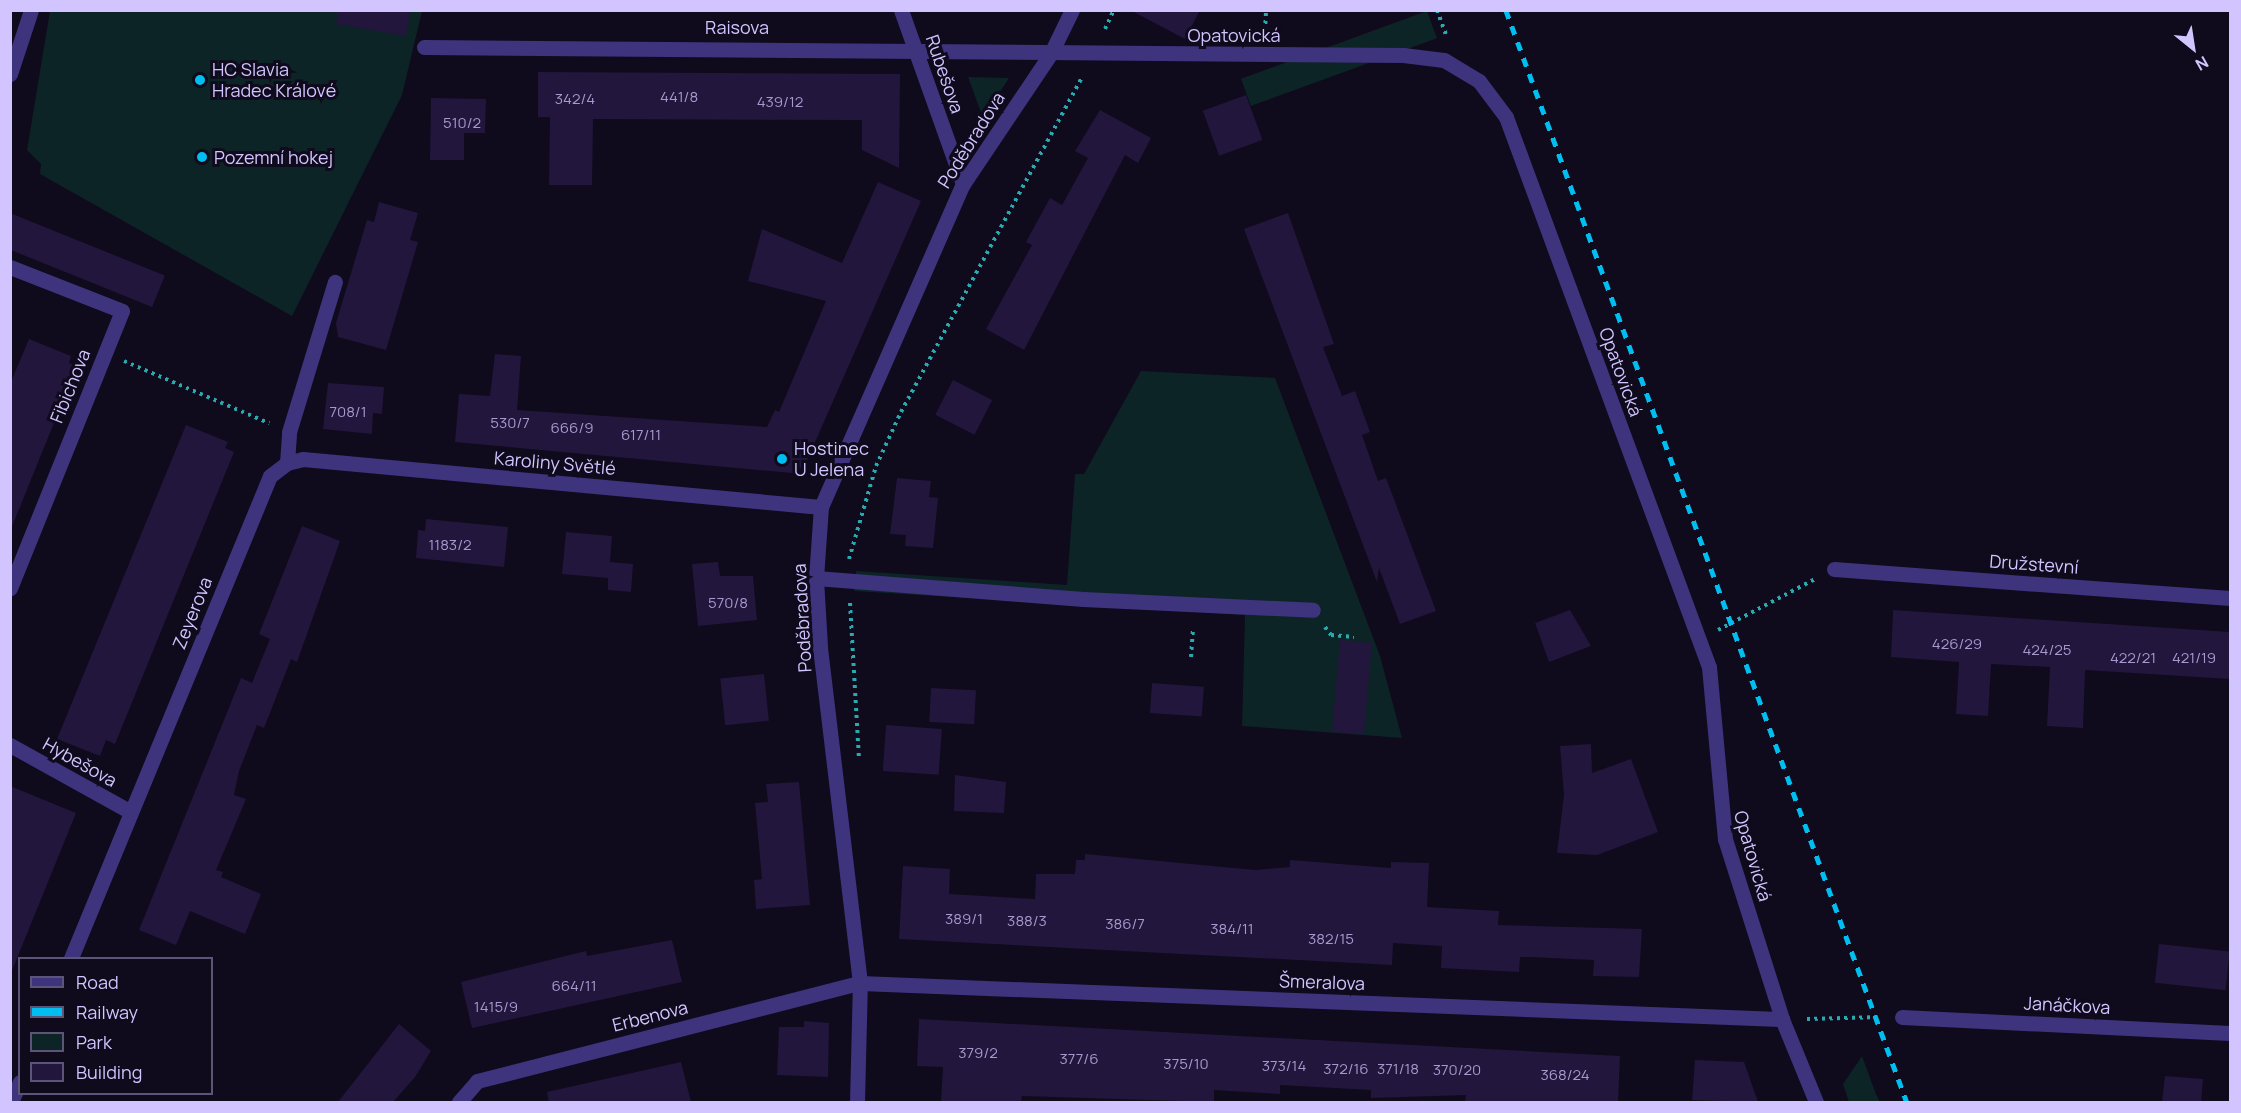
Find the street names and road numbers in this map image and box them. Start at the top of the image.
street label: Raisova [705,16,769,38]
street label: Opatovická [1187,24,1281,46]
street label: Rubešova [922,32,968,116]
street label: Poděbradova [933,88,1009,192]
street label: Opatovická [1595,325,1647,419]
street label: Fibichova [45,346,95,426]
street label: Karoliny Světlé [493,447,617,479]
street label: Družstevní [1989,550,2079,578]
street label: Poděbradova [788,563,816,673]
street label: Zeyerova [168,574,216,652]
street label: Hybešova [39,733,121,791]
street label: Opatovická [1730,808,1776,904]
street label: Šmeralova [1279,970,1365,994]
street label: Janáčkova [2023,992,2111,1018]
street label: Erbenova [610,996,690,1036]

